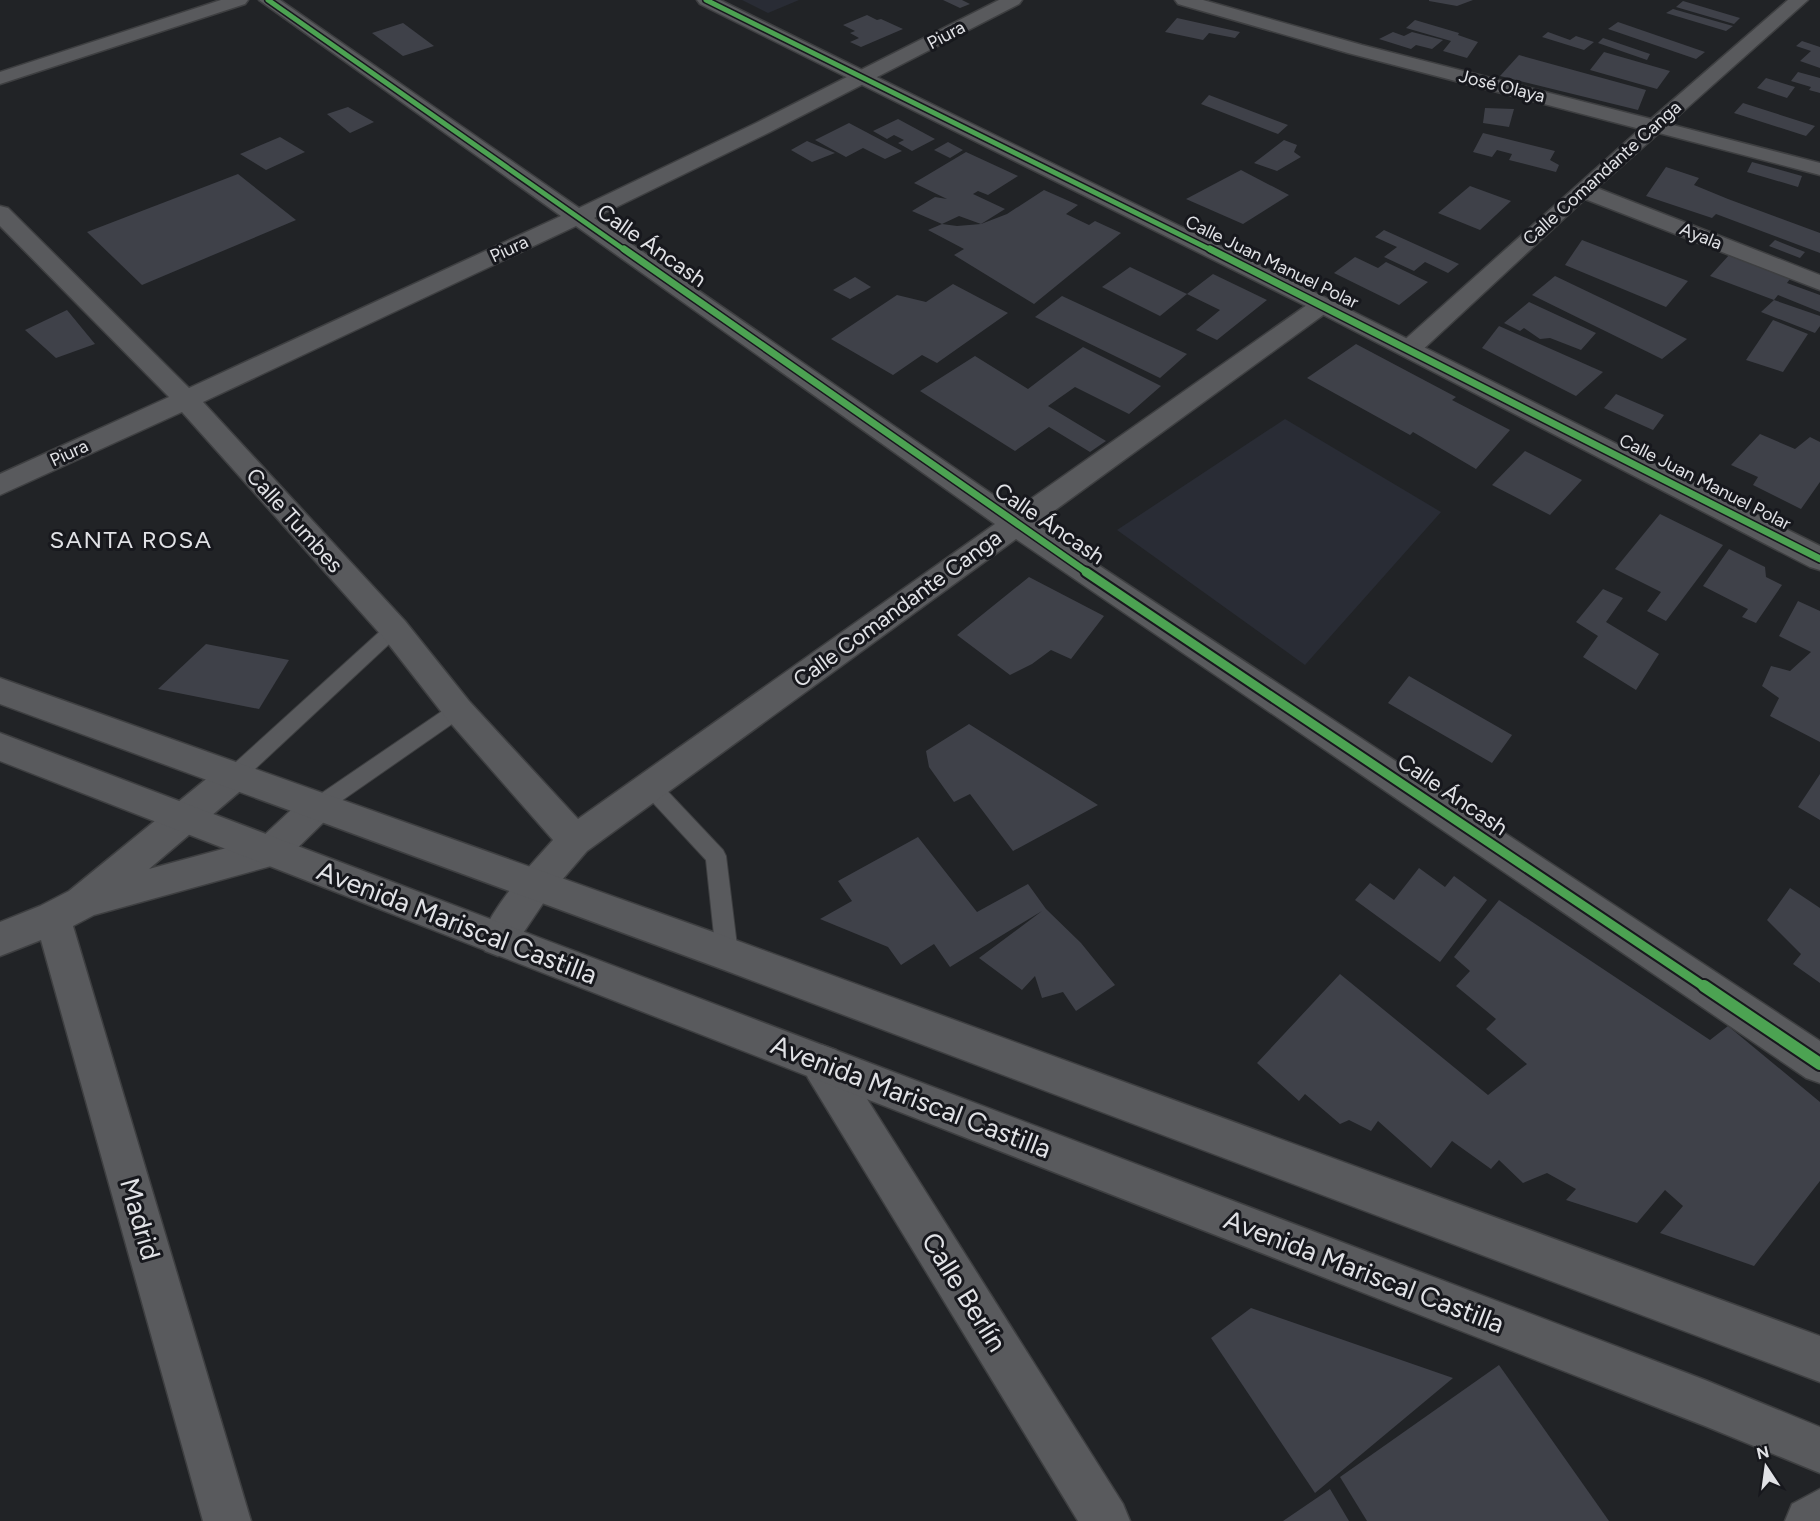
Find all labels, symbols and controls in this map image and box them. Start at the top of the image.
street label: Piura [923,16,969,54]
street label: José Olaya [1457,65,1547,107]
street label: Calle Comandante Canga [1518,96,1686,250]
street label: Calle Áncash [592,198,711,293]
street label: Calle Juan Manuel Polar [1182,210,1362,314]
street label: Ayala [1677,218,1725,254]
street label: Piura [486,231,532,267]
street label: Calle Juan Manuel Polar [1615,429,1795,535]
street label: Piura [46,435,92,471]
street label: Calle Tumbes [241,462,349,578]
street label: Calle Áncash [990,477,1110,570]
street label: Calle Comandante Canga [788,524,1007,693]
district label: SANTA ROSA [50,525,212,554]
street label: Calle Áncash [1393,748,1513,841]
street label: Avenida Mariscal Castilla [312,854,602,991]
street label: Avenida Mariscal Castilla [766,1028,1056,1165]
street label: Madrid [113,1174,168,1264]
street label: Avenida Mariscal Castilla [1219,1203,1509,1340]
street label: Calle Berlín [915,1226,1014,1357]
north arrow [1736,1437,1796,1497]
text: N [1755,1442,1771,1464]

